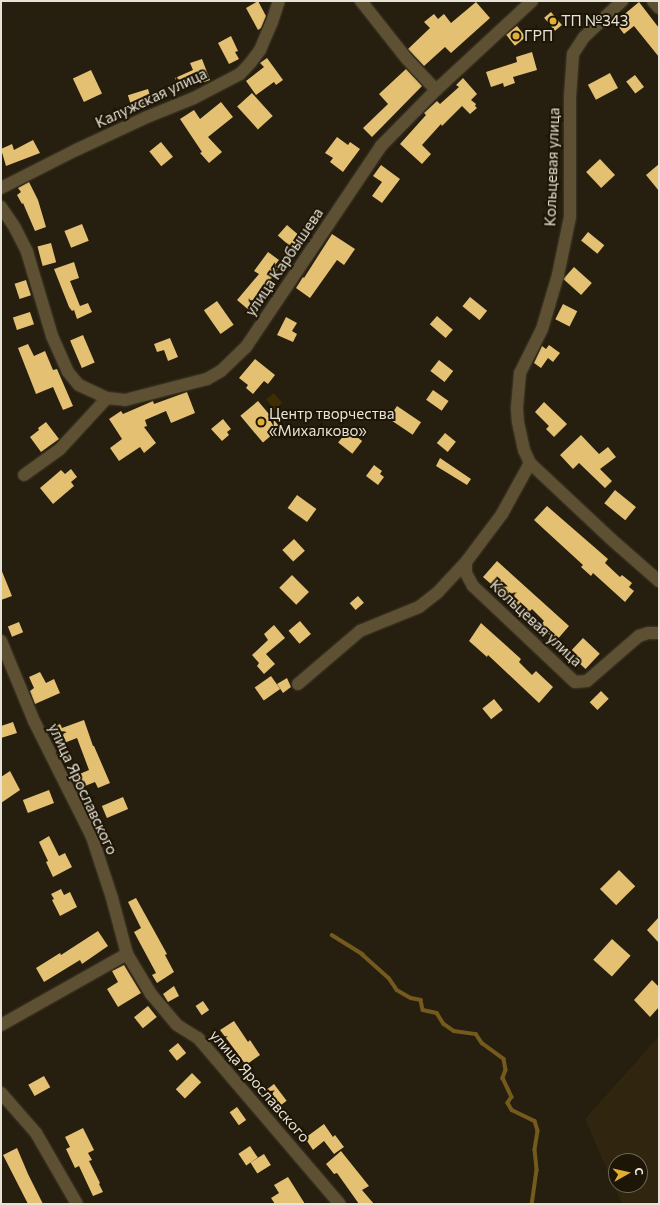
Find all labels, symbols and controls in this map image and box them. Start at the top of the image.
place label: ТП №343 [561,12,628,30]
marker: ТП №343 [548,16,558,26]
place label: ГРП [524,27,553,45]
marker: ГРП [511,31,521,41]
street label: Калужская улица [92,64,210,132]
street label: Кольцевая улица [541,107,563,227]
street label: улица Карбышева [241,204,327,320]
place label: Центр творчества «Михалково» [269,404,394,439]
marker: Центр творчества «Михалково» [256,417,266,427]
street label: Кольцевая улица [486,576,586,670]
street label: улица Ярославского [45,720,121,858]
street label: улица Ярославского [206,1026,314,1146]
north arrow [608,1153,648,1193]
text: С [632,1167,646,1176]

